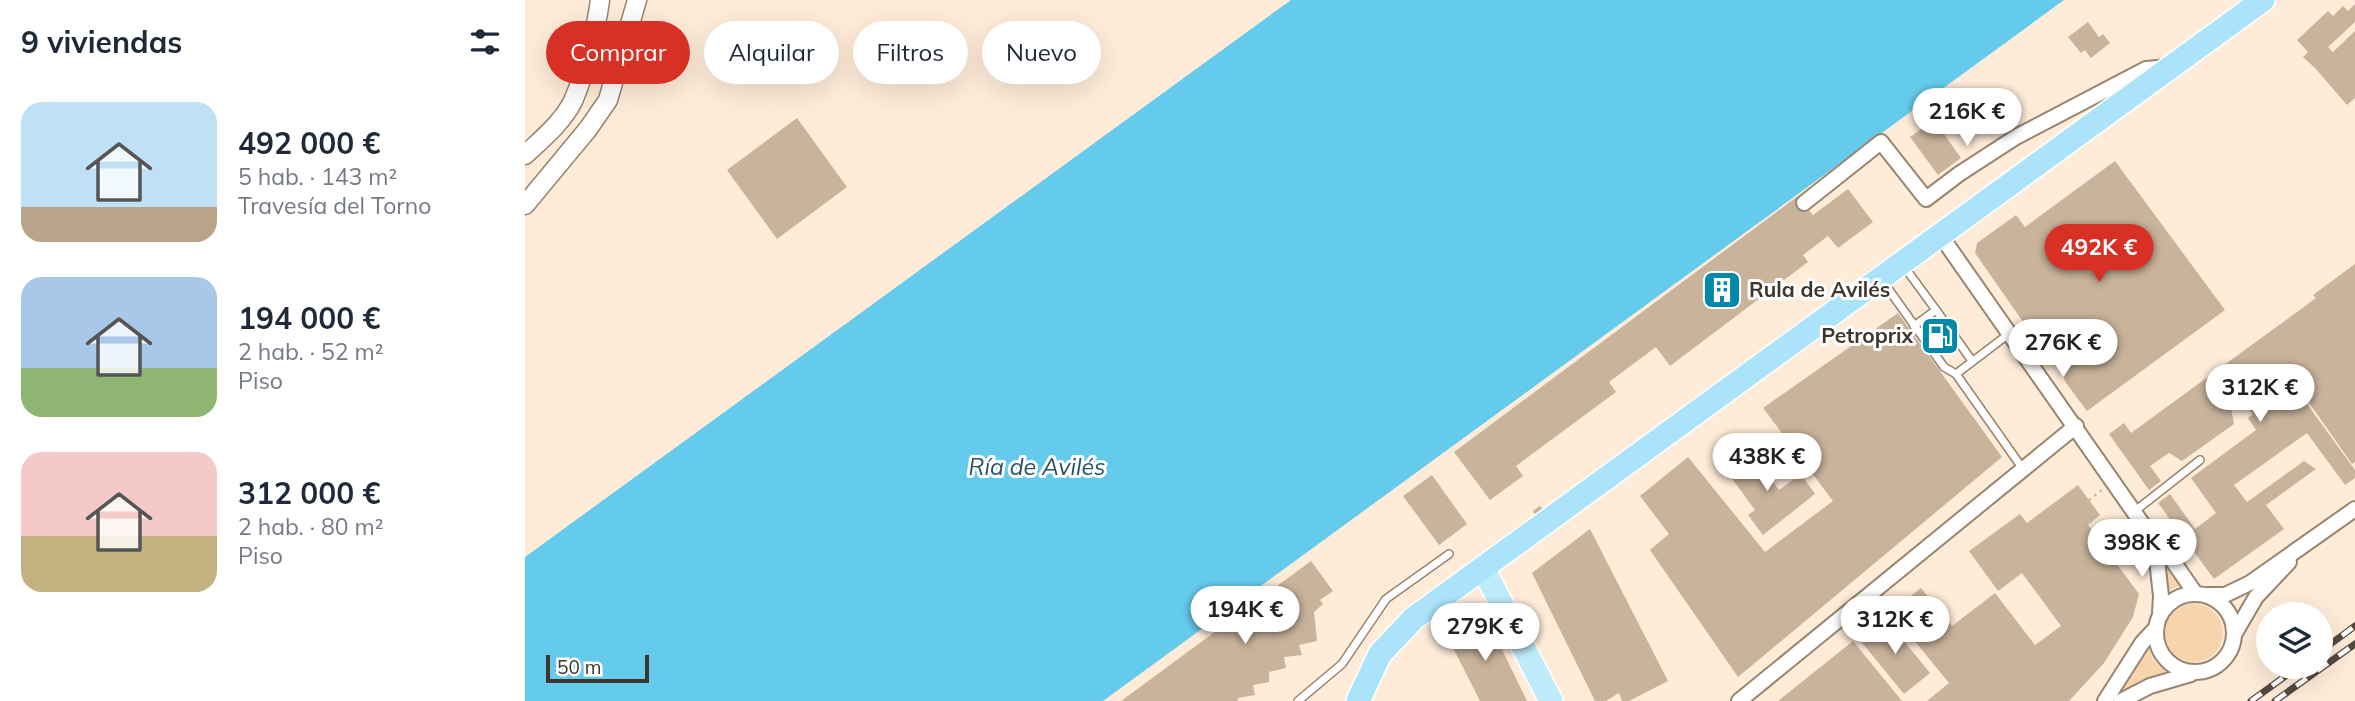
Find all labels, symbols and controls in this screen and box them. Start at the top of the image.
chip: Comprar [546,21,690,84]
chip: Alquilar [704,21,839,84]
chip: Filtros [853,21,968,84]
chip: Nuevo [982,21,1101,84]
text: 9 viviendas [21,23,182,61]
icon: filters [466,23,504,61]
pin: 216K € [1910,88,2024,148]
text: 216K € [1929,96,2005,125]
text: 492 000 € [238,124,380,162]
icon: home [77,130,161,214]
text: 5 hab. · 143 m² [238,162,397,191]
text: Travesía del Torno [238,191,431,220]
pin: 492K € [2042,224,2156,284]
text: 492K € [2061,232,2137,261]
building icon: Rula de Avilés [1701,269,1743,311]
place label: Rula de Avilés [1749,276,1890,302]
text: 194 000 € [238,299,380,337]
icon: home [77,305,161,389]
fuel station icon: Petroprix [1919,315,1961,357]
pin: 276K € [2006,320,2120,379]
place label: Petroprix [1821,322,1913,348]
text: 276K € [2025,327,2101,356]
text: 2 hab. · 52 m² [238,337,383,366]
pin: 312K € [2203,364,2317,424]
text: Piso [238,366,283,395]
text: 312K € [2222,372,2298,401]
pin: 438K € [1710,434,1824,493]
text: 438K € [1729,441,1805,470]
water label: Ría de Avilés [969,452,1105,481]
text: 312 000 € [238,474,380,512]
icon: home [77,480,161,564]
text: 2 hab. · 80 m² [238,512,383,541]
pin: 398K € [2085,520,2199,579]
text: 398K € [2104,527,2180,556]
text: Piso [238,541,283,570]
pin: 194K € [1188,586,1302,646]
text: 194K € [1207,594,1283,623]
pin: 312K € [1838,596,1952,656]
map controls [2256,602,2333,679]
button: layers [2256,602,2333,679]
pin: 279K € [1428,604,1542,663]
text: 312K € [1857,604,1933,633]
text: 279K € [1447,611,1523,640]
scale bar [546,652,649,684]
text: 50 m [557,655,601,679]

